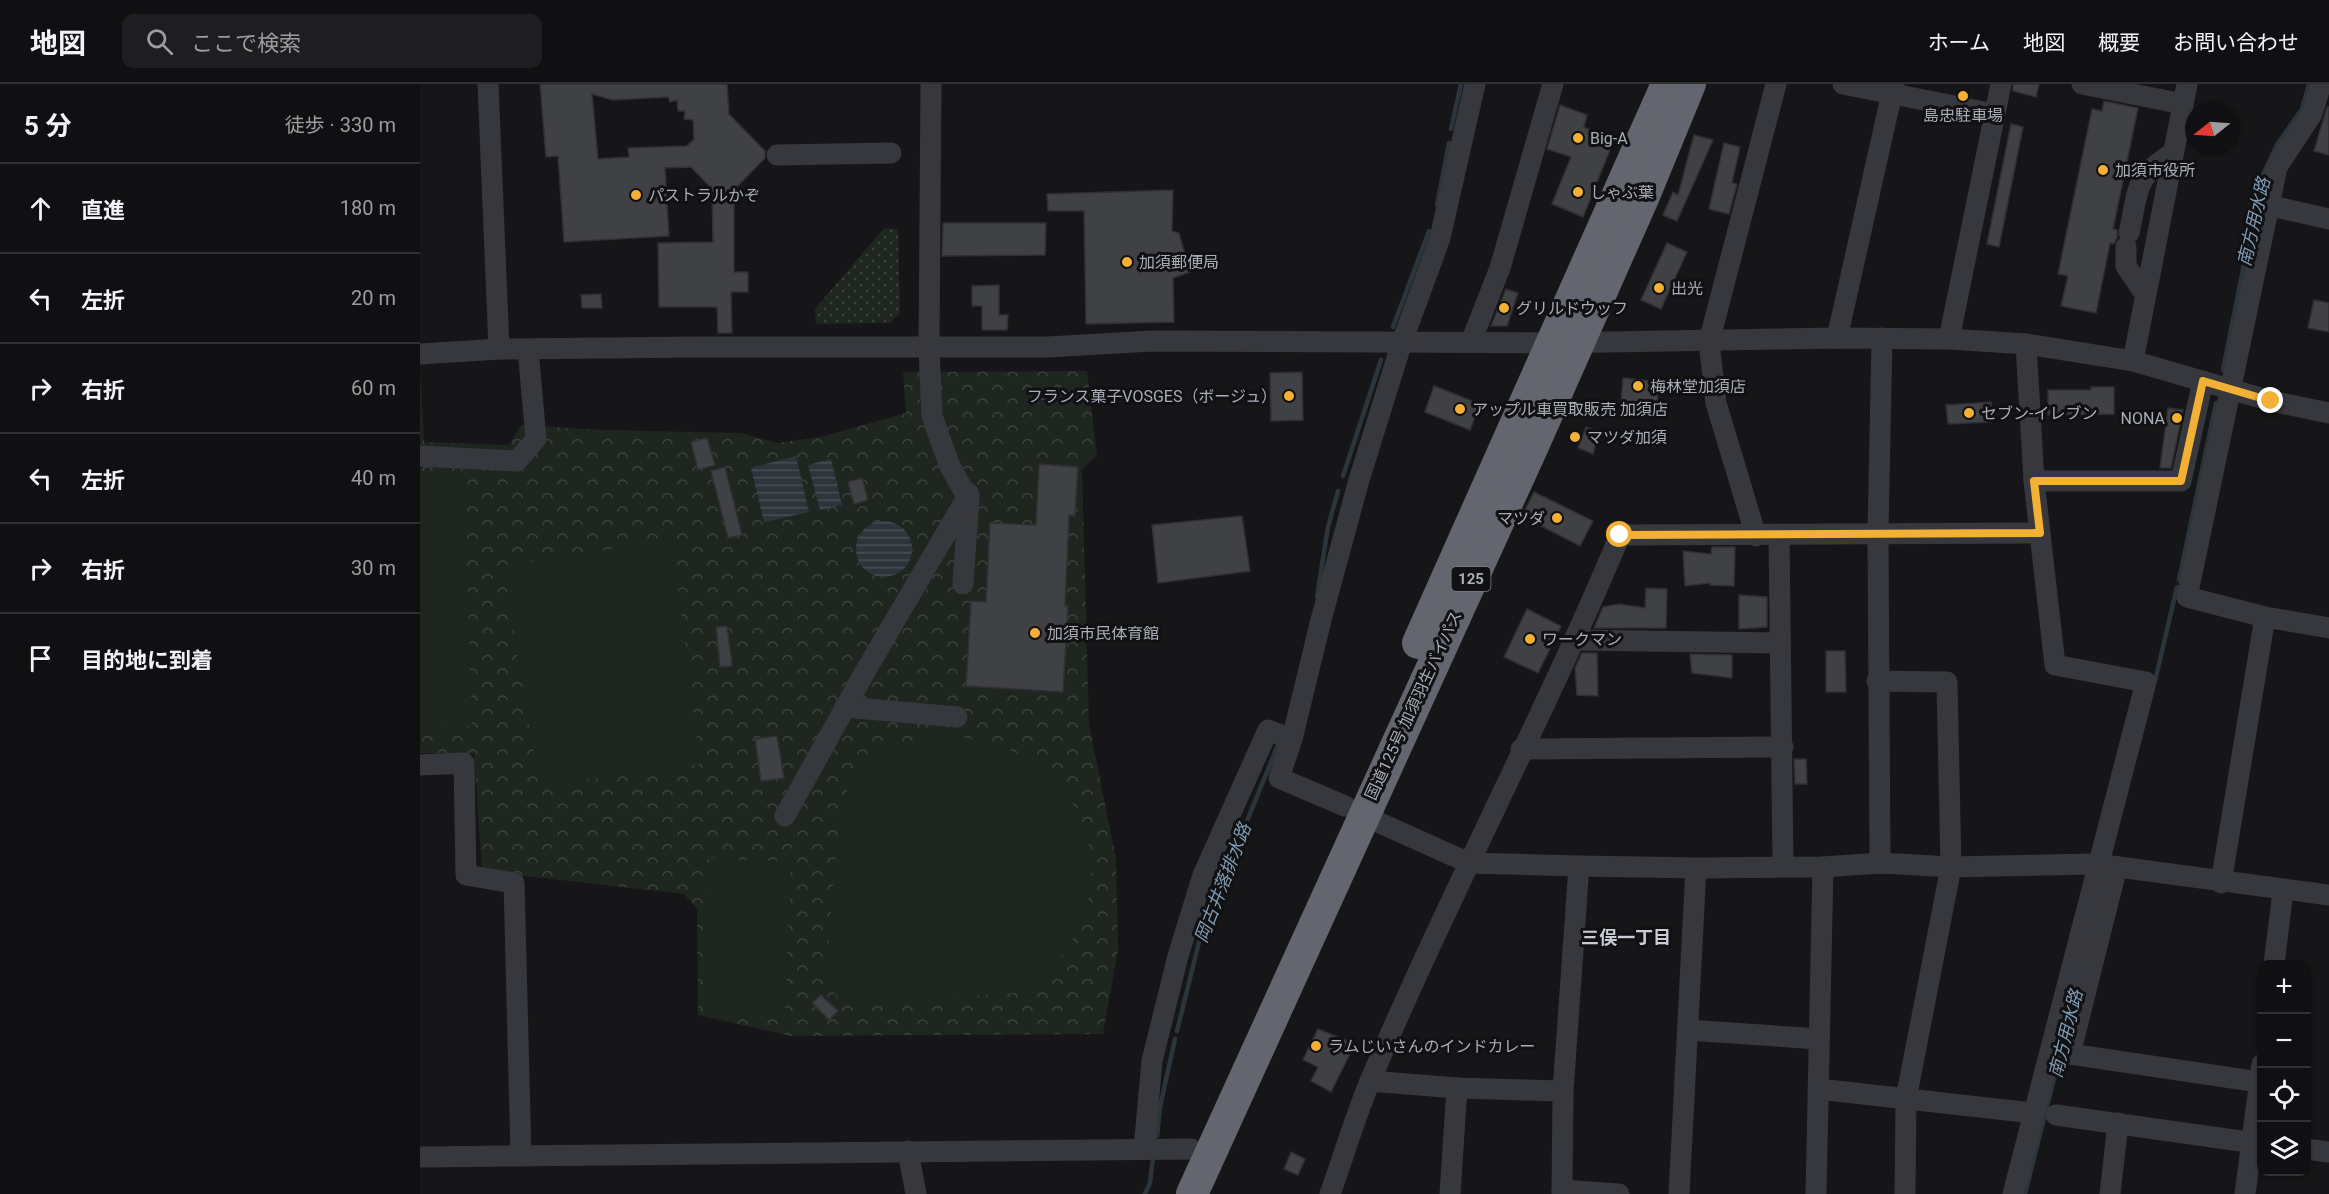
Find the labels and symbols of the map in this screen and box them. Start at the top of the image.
marker: 島忠駐車場 [1956,89,1970,103]
north arrow [2185,102,2239,156]
place label: 島忠駐車場 [1923,106,2003,125]
place label: Big-A [1590,129,1628,148]
marker: Big-A [1571,131,1585,145]
place label: 加須市役所 [2115,161,2195,180]
marker: 加須市役所 [2096,163,2110,177]
water label: 南方用水路 [2233,174,2274,268]
place label: しゃぶ葉 [1590,183,1654,202]
marker: しゃぶ葉 [1571,185,1585,199]
place label: パストラルかぞ [648,186,760,205]
marker: パストラルかぞ [629,188,643,202]
place label: 加須郵便局 [1139,253,1219,272]
marker: 加須郵便局 [1120,255,1134,269]
place label: 出光 [1671,279,1703,298]
marker: 出光 [1652,281,1666,295]
place label: グリルドウッフ [1516,299,1628,318]
marker: グリルドウッフ [1497,301,1511,315]
place label: 梅林堂加須店 [1650,377,1746,396]
marker: 梅林堂加須店 [1631,379,1645,393]
place label: フランス菓子VOSGES（ボージュ） [1027,387,1277,406]
route end [2257,387,2283,413]
marker: フランス菓子VOSGES（ボージュ） [1282,389,1296,403]
place label: アップル車買取販売 加須店 [1472,400,1668,419]
marker: アップル車買取販売 加須店 [1453,402,1467,416]
place label: セブン-イレブン [1981,404,2097,423]
marker: セブン-イレブン [1962,406,1976,420]
place label: NONA [2121,409,2166,428]
marker: NONA [2170,411,2184,425]
place label: マツダ加須 [1587,428,1667,447]
marker: マツダ加須 [1568,430,1582,444]
place label: マツダ [1497,509,1545,528]
marker: マツダ [1550,511,1564,525]
route start [1606,521,1632,547]
road number: 125 [1452,567,1490,591]
street label: 国道125号 加須羽生バイパス [1361,608,1466,803]
place label: 加須市民体育館 [1047,624,1159,643]
marker: 加須市民体育館 [1028,626,1042,640]
place label: ワークマン [1542,630,1622,649]
marker: ワークマン [1523,632,1537,646]
water label: 岡古井落排水路 [1190,818,1256,945]
district label: 三俣一丁目 [1581,927,1671,948]
water label: 南方用水路 [2044,986,2087,1080]
place label: ラムじいさんのインドカレー [1328,1037,1536,1056]
marker: ラムじいさんのインドカレー [1309,1039,1323,1053]

